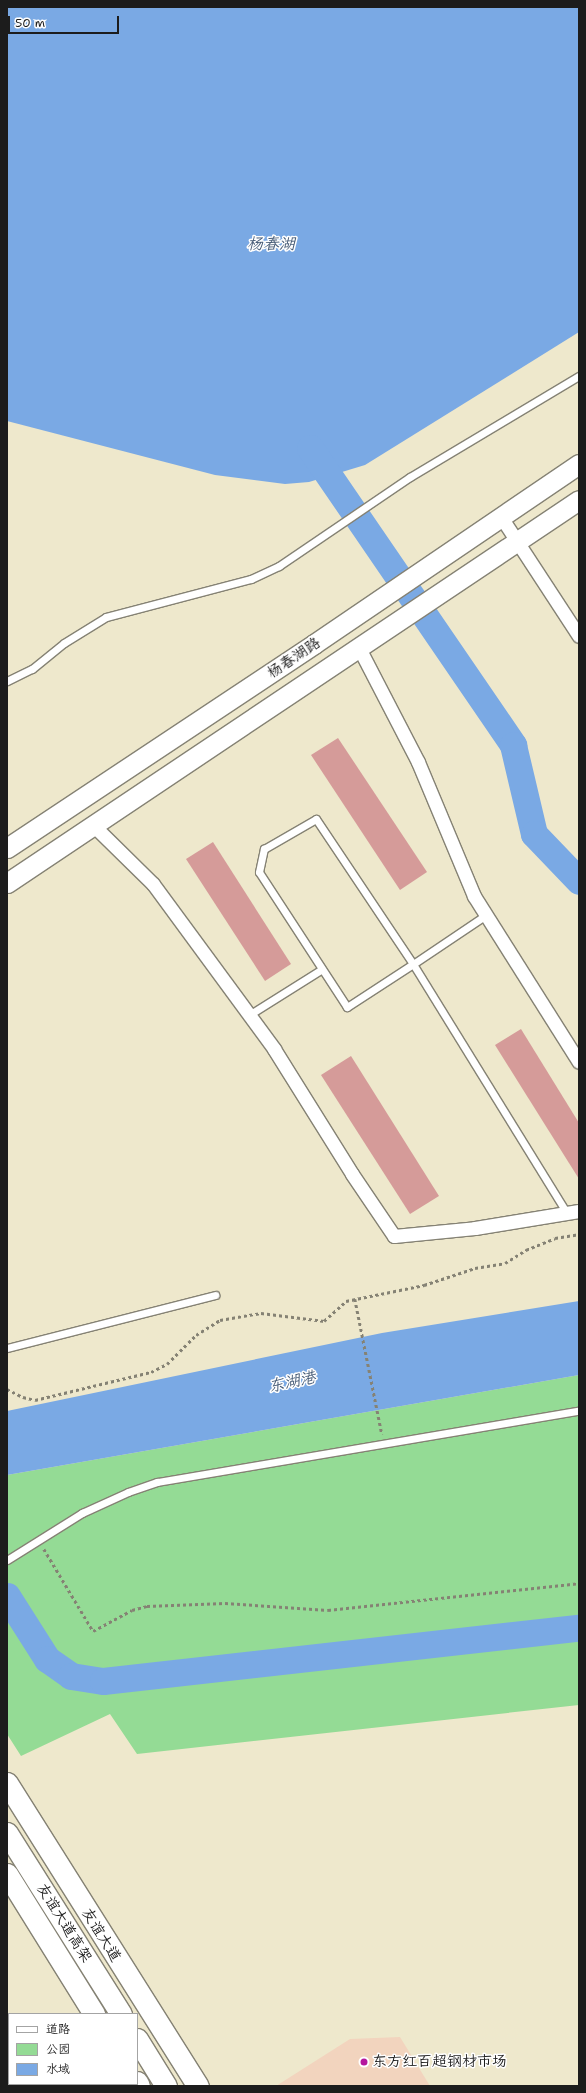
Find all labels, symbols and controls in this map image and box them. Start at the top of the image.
scale bar [10,8,121,34]
text: 50 m [15,15,45,31]
water label: 杨春湖 [247,234,295,254]
street label: 杨春湖路 [264,634,324,682]
water label: 东湖港 [267,1368,317,1396]
street label: 友谊大道高架 [33,1880,95,1966]
street label: 友谊大道 [77,1905,125,1965]
legend [8,2013,138,2085]
text: 道路 [46,2021,70,2037]
text: 公园 [46,2041,70,2057]
place label: 东方红百超钢材市场 [372,2053,507,2071]
marker: 东方红百超钢材市场 [359,2057,369,2067]
text: 水域 [46,2061,70,2077]

